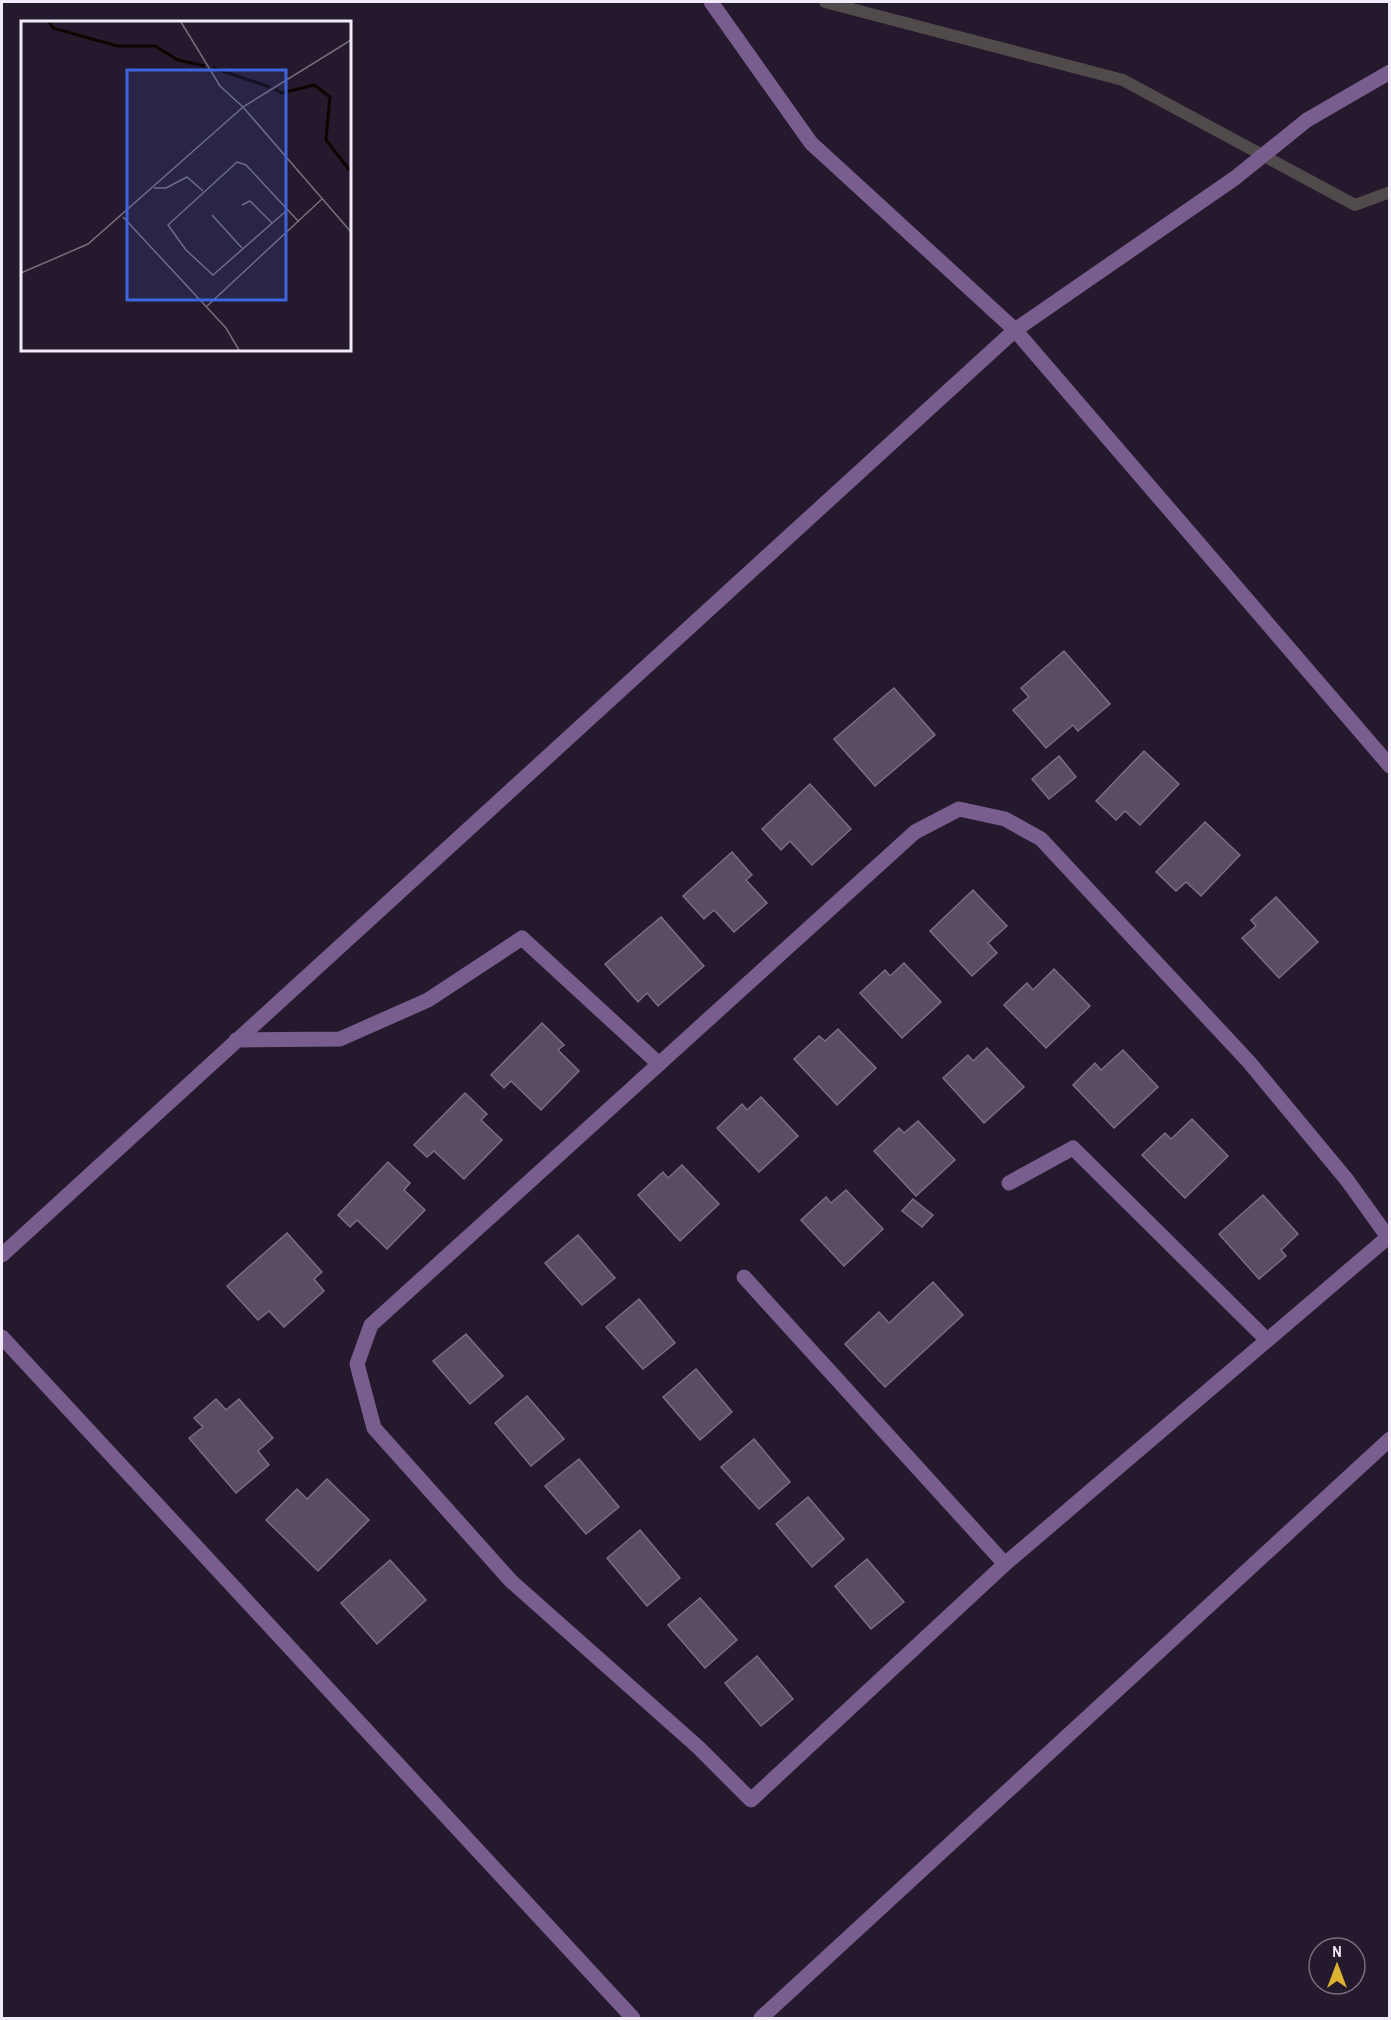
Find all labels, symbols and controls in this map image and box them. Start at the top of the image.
inset map [21,21,351,351]
north arrow [1307,1936,1367,1996]
text: N [1332,1940,1342,1962]

